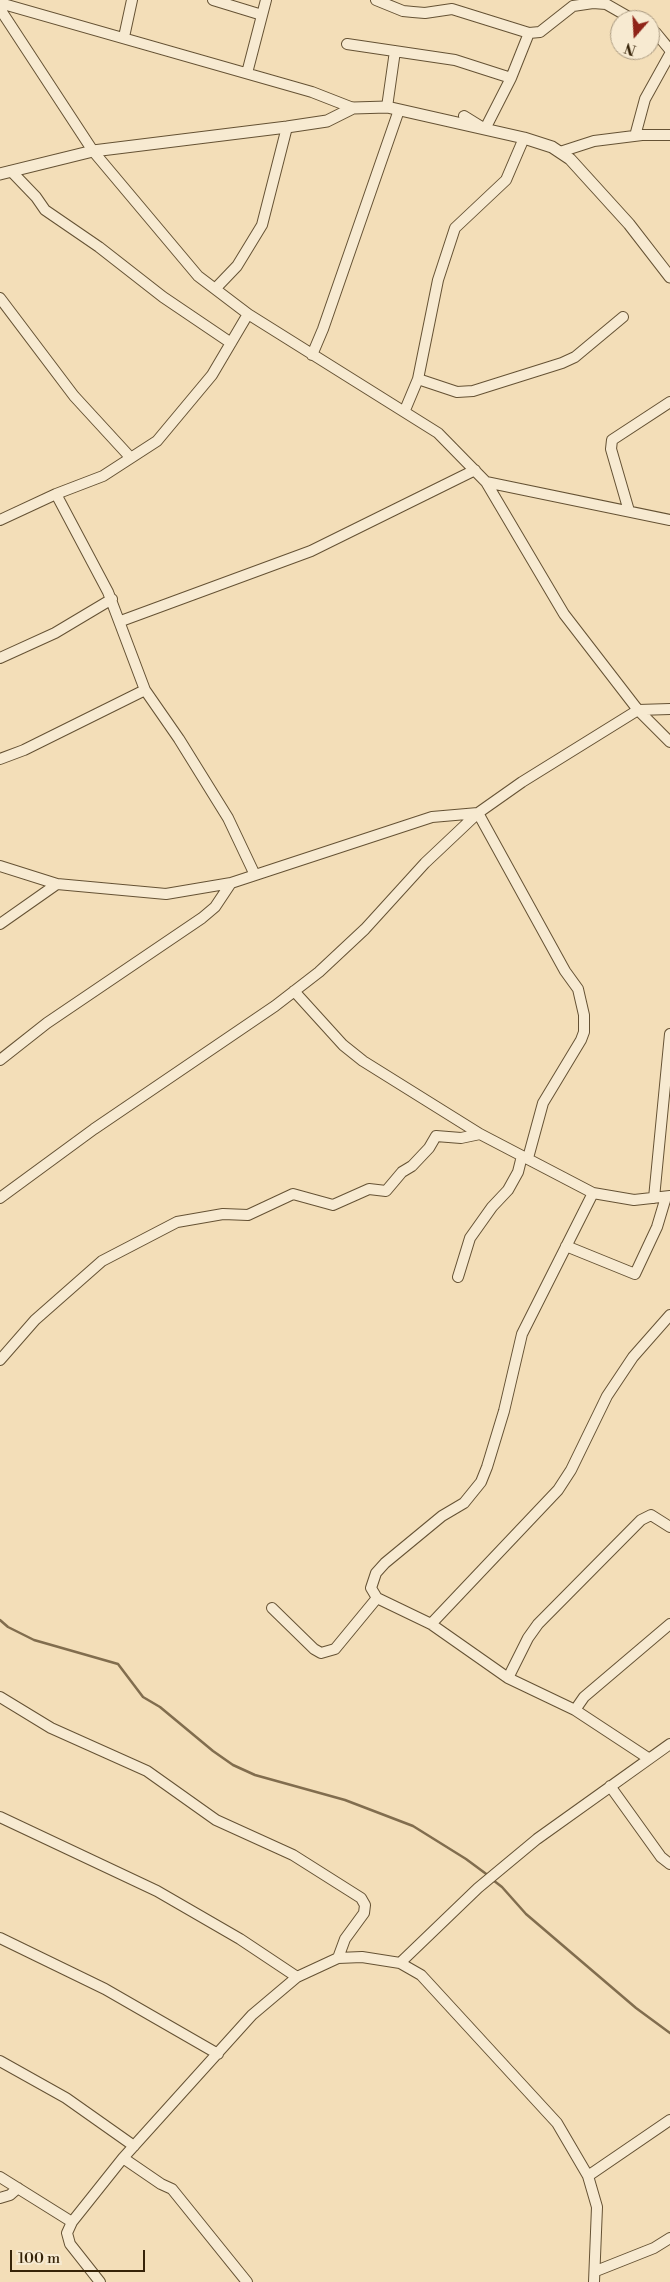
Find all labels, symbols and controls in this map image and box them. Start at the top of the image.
north arrow [610,10,660,60]
text: N [622,38,639,59]
scale bar [12,2240,148,2272]
text: 100 m [18,2249,60,2268]

